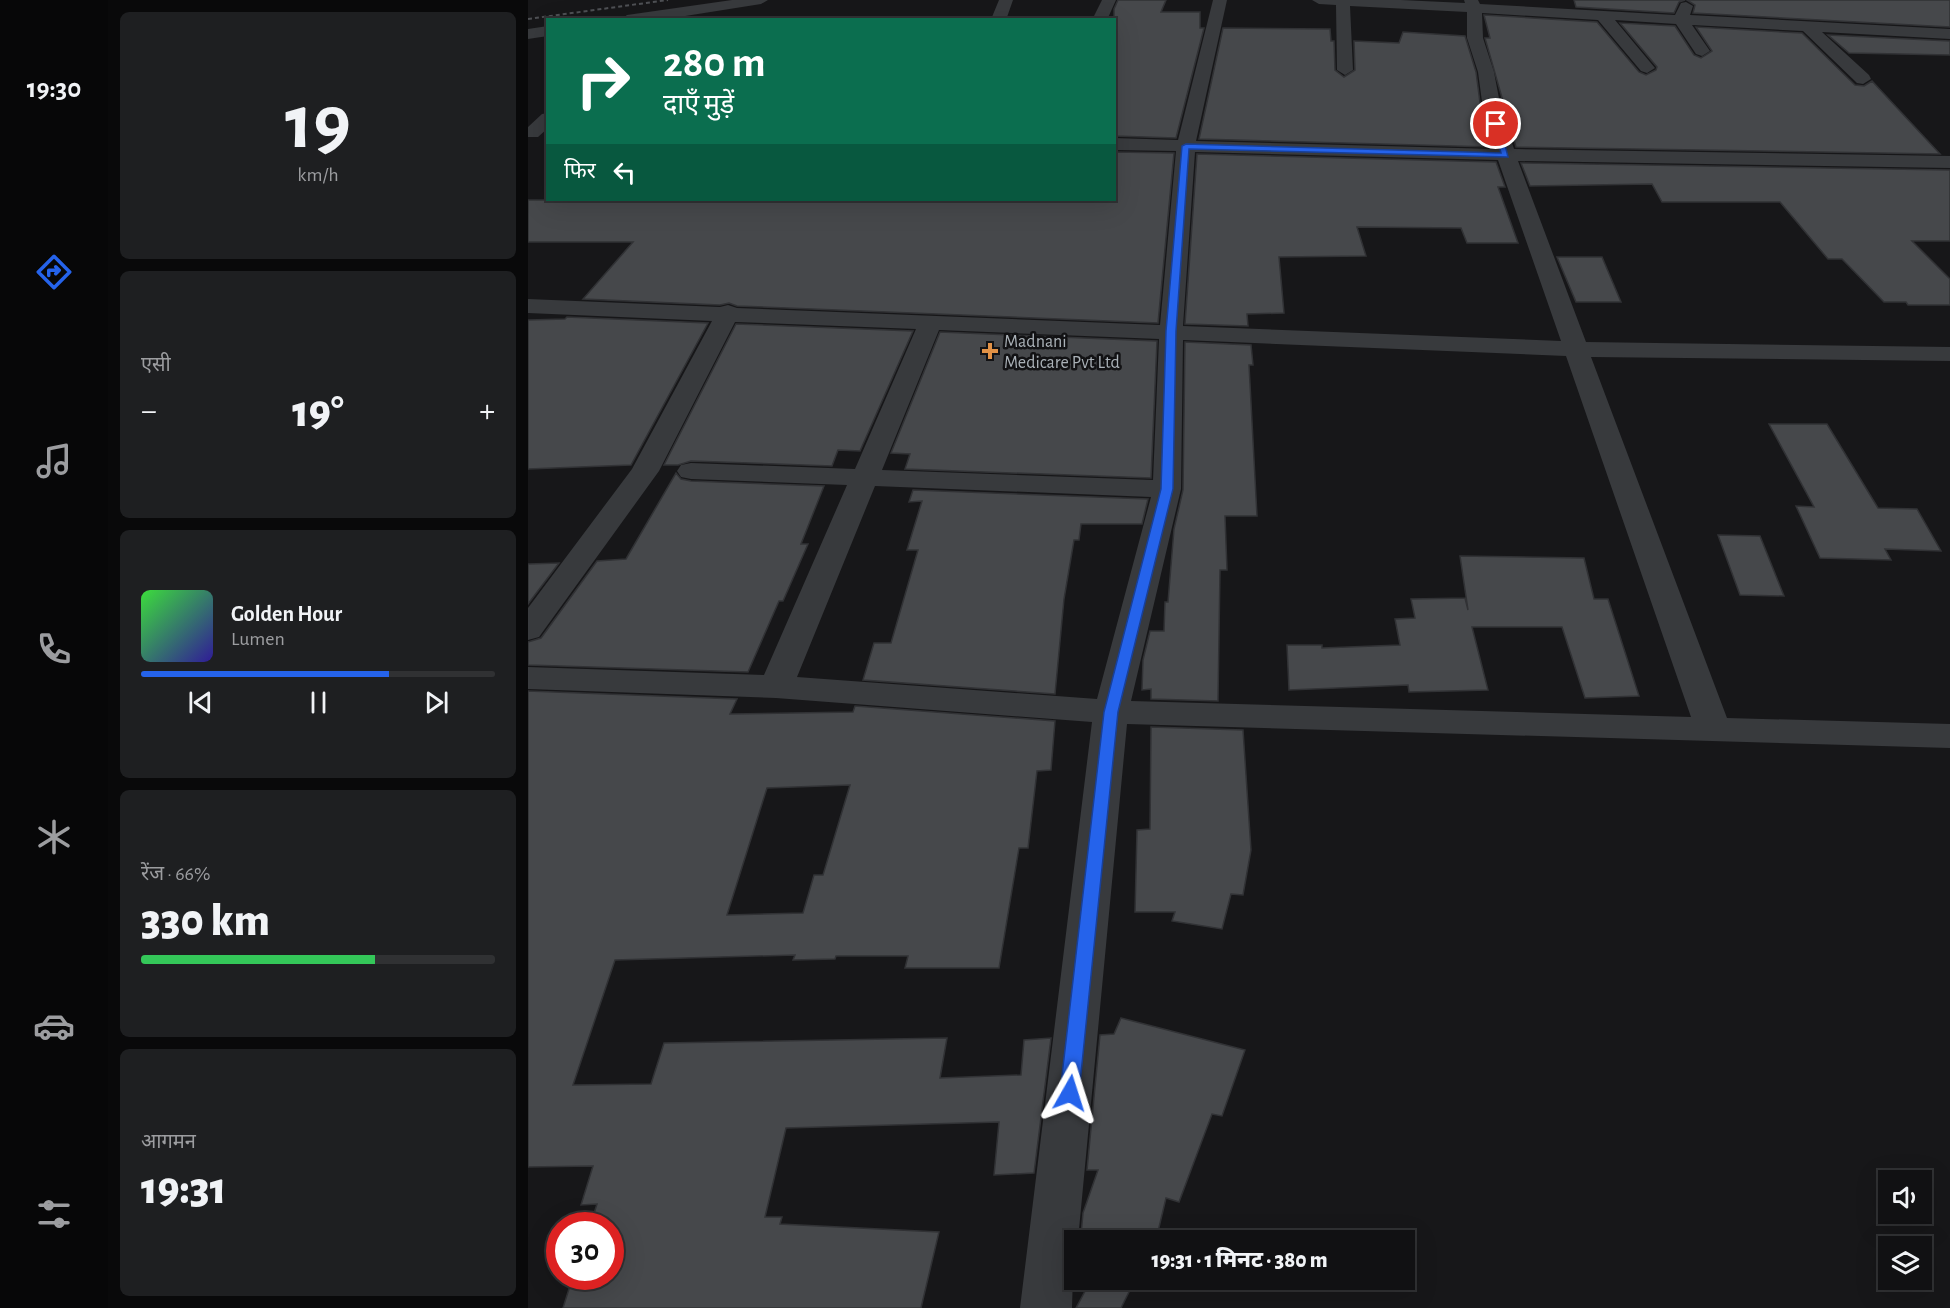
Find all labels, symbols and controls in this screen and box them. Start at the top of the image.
icon: right [564,42,642,120]
text: 280 m [663,42,766,84]
text: 19:30 [27,75,81,102]
text: 19 [285,85,351,163]
text: दाएँ मुड़ें [663,91,734,118]
pin [1470,98,1521,149]
icon: arrive [1479,107,1512,140]
icon: left [608,156,641,189]
text: फिर [564,160,596,182]
text: km/h [297,165,339,185]
icon: directions [33,251,75,293]
place label: Madnani Medicare Pvt Ltd [1004,333,1120,372]
marker: Madnani Medicare Pvt Ltd [981,342,999,360]
text: एसी [141,355,171,375]
text: 19° [292,390,344,435]
text: − [141,395,157,428]
text: + [479,395,495,428]
icon: music [33,440,75,482]
text: Golden Hour [231,603,342,625]
icon: phone [33,628,75,670]
text: Lumen [231,629,285,649]
icon: previous [184,686,217,719]
icon: pause [302,686,335,719]
icon: next [420,686,453,719]
icon: climate [33,816,75,858]
text: रेंज · 66% [141,864,210,884]
text: 330 km [141,899,270,944]
icon: car [33,1005,75,1047]
position arrow [1038,1061,1102,1125]
text: आगमन [141,1132,196,1152]
text: 19:31 [141,1167,226,1212]
map controls [1878,1170,1932,1290]
button: sound [1878,1170,1932,1224]
icon: filters [33,1193,75,1235]
speed limit sign: 30 [546,1212,624,1290]
button: layers [1878,1236,1932,1290]
text: 19:31 · 1 मिनट · 380 m [1151,1249,1328,1271]

